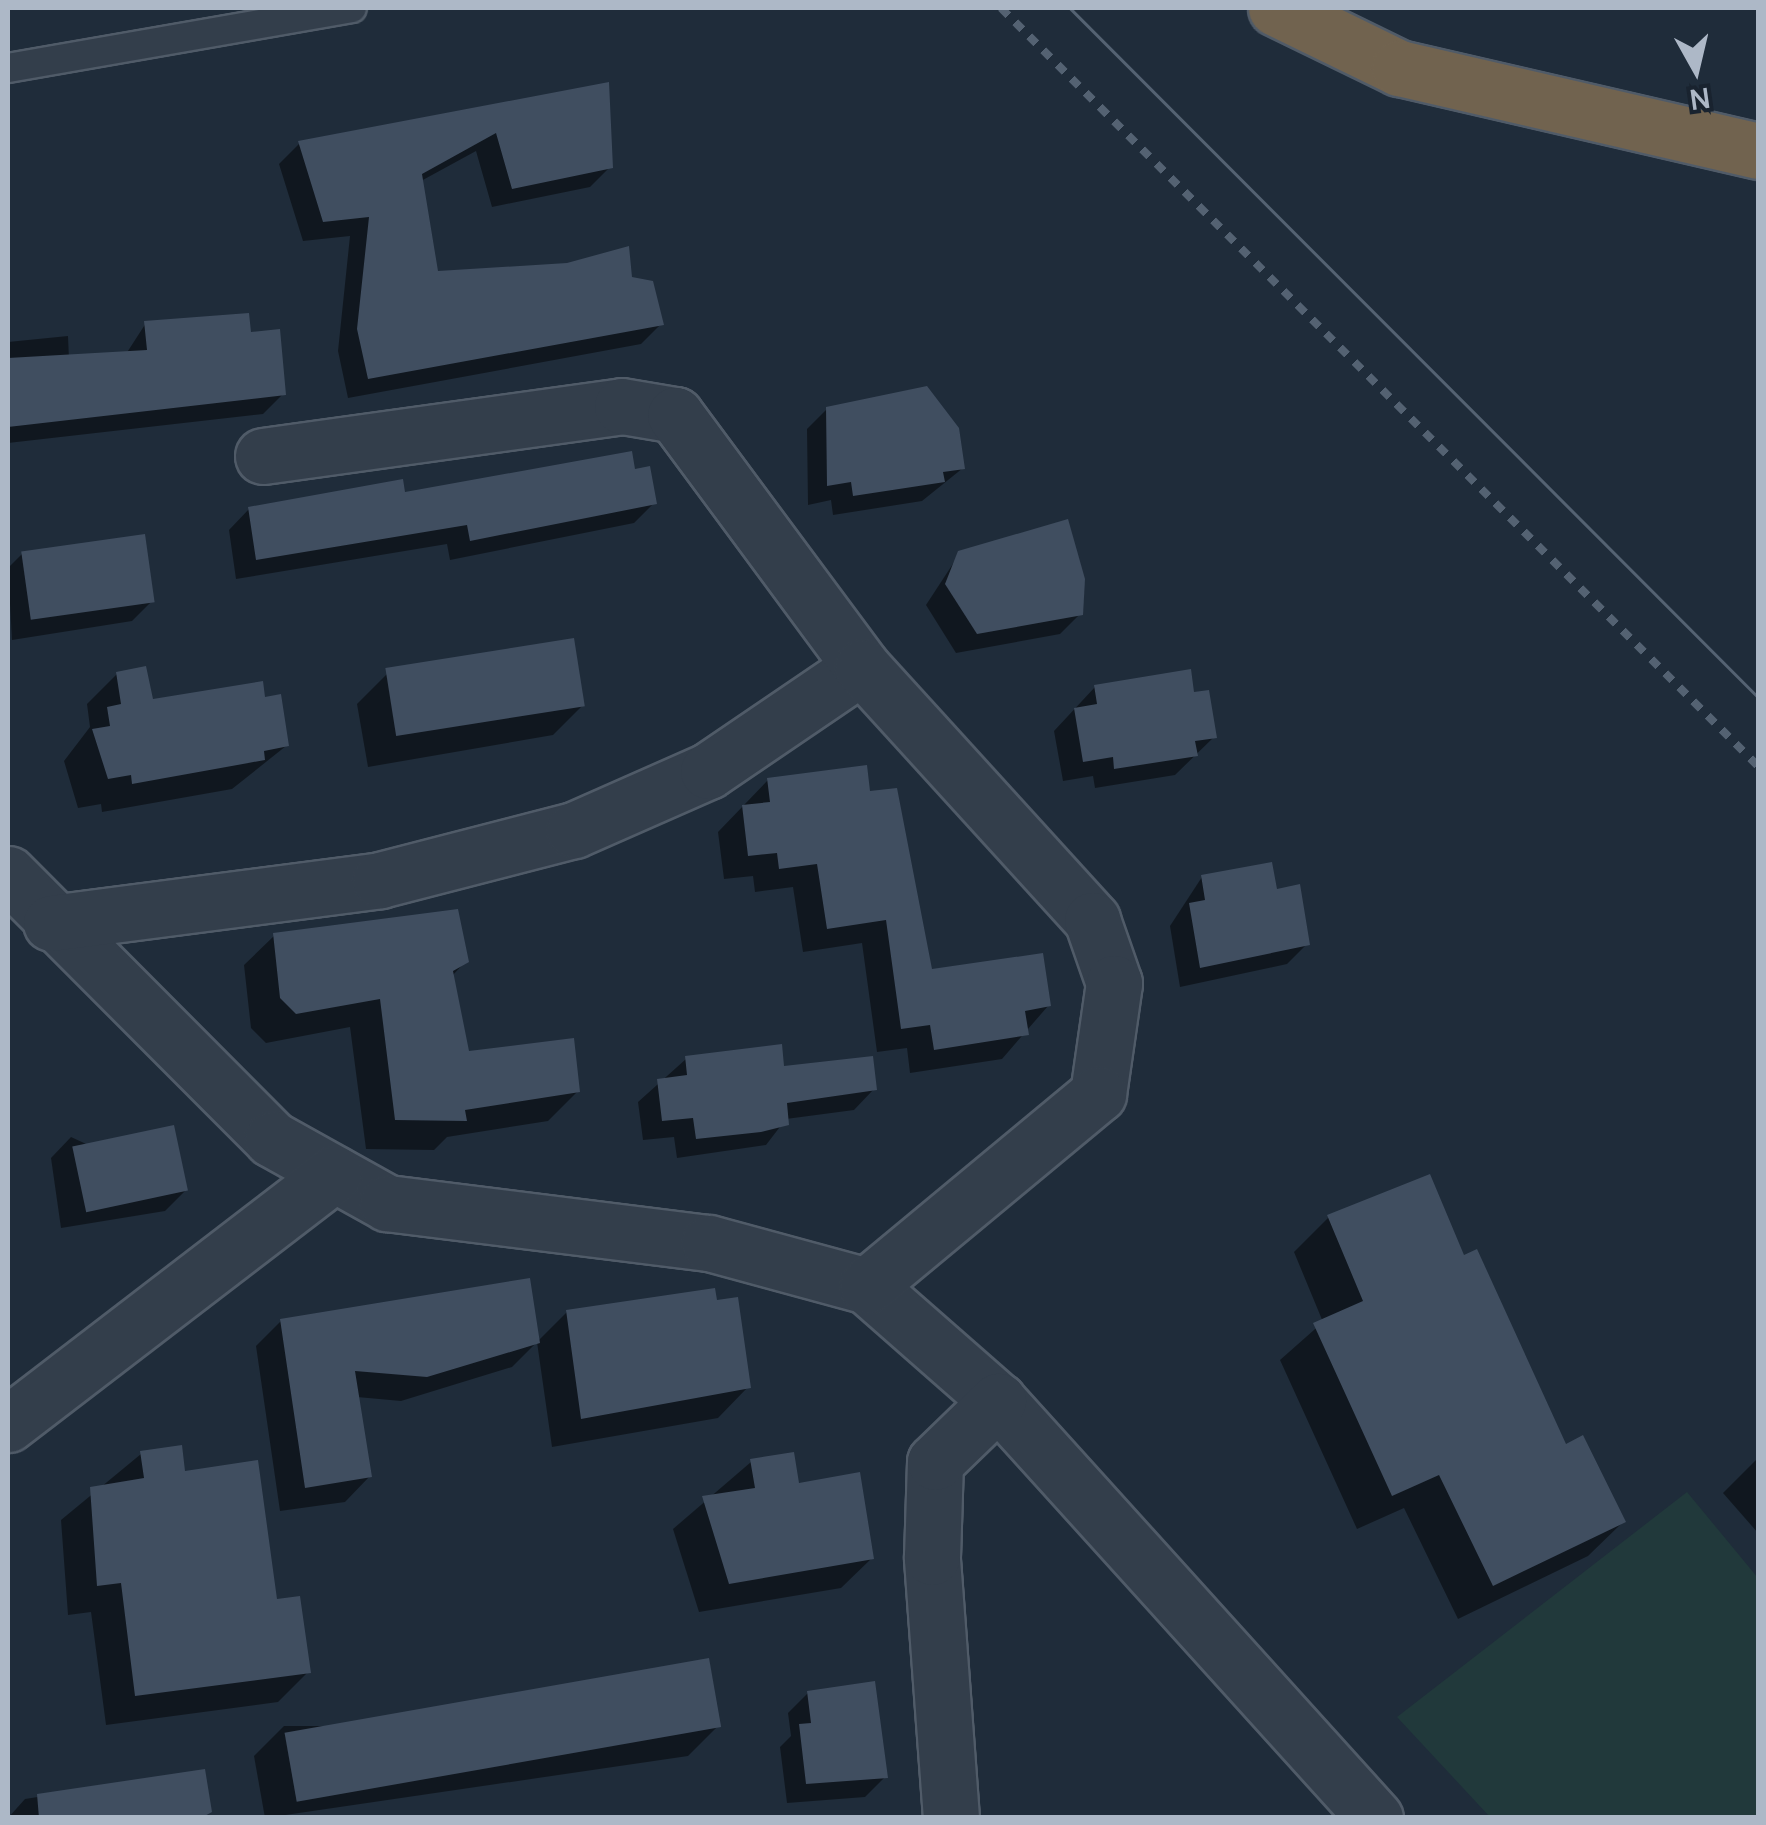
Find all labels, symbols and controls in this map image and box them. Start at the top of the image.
north arrow [1646,20,1746,120]
text: N [1688,79,1713,120]

